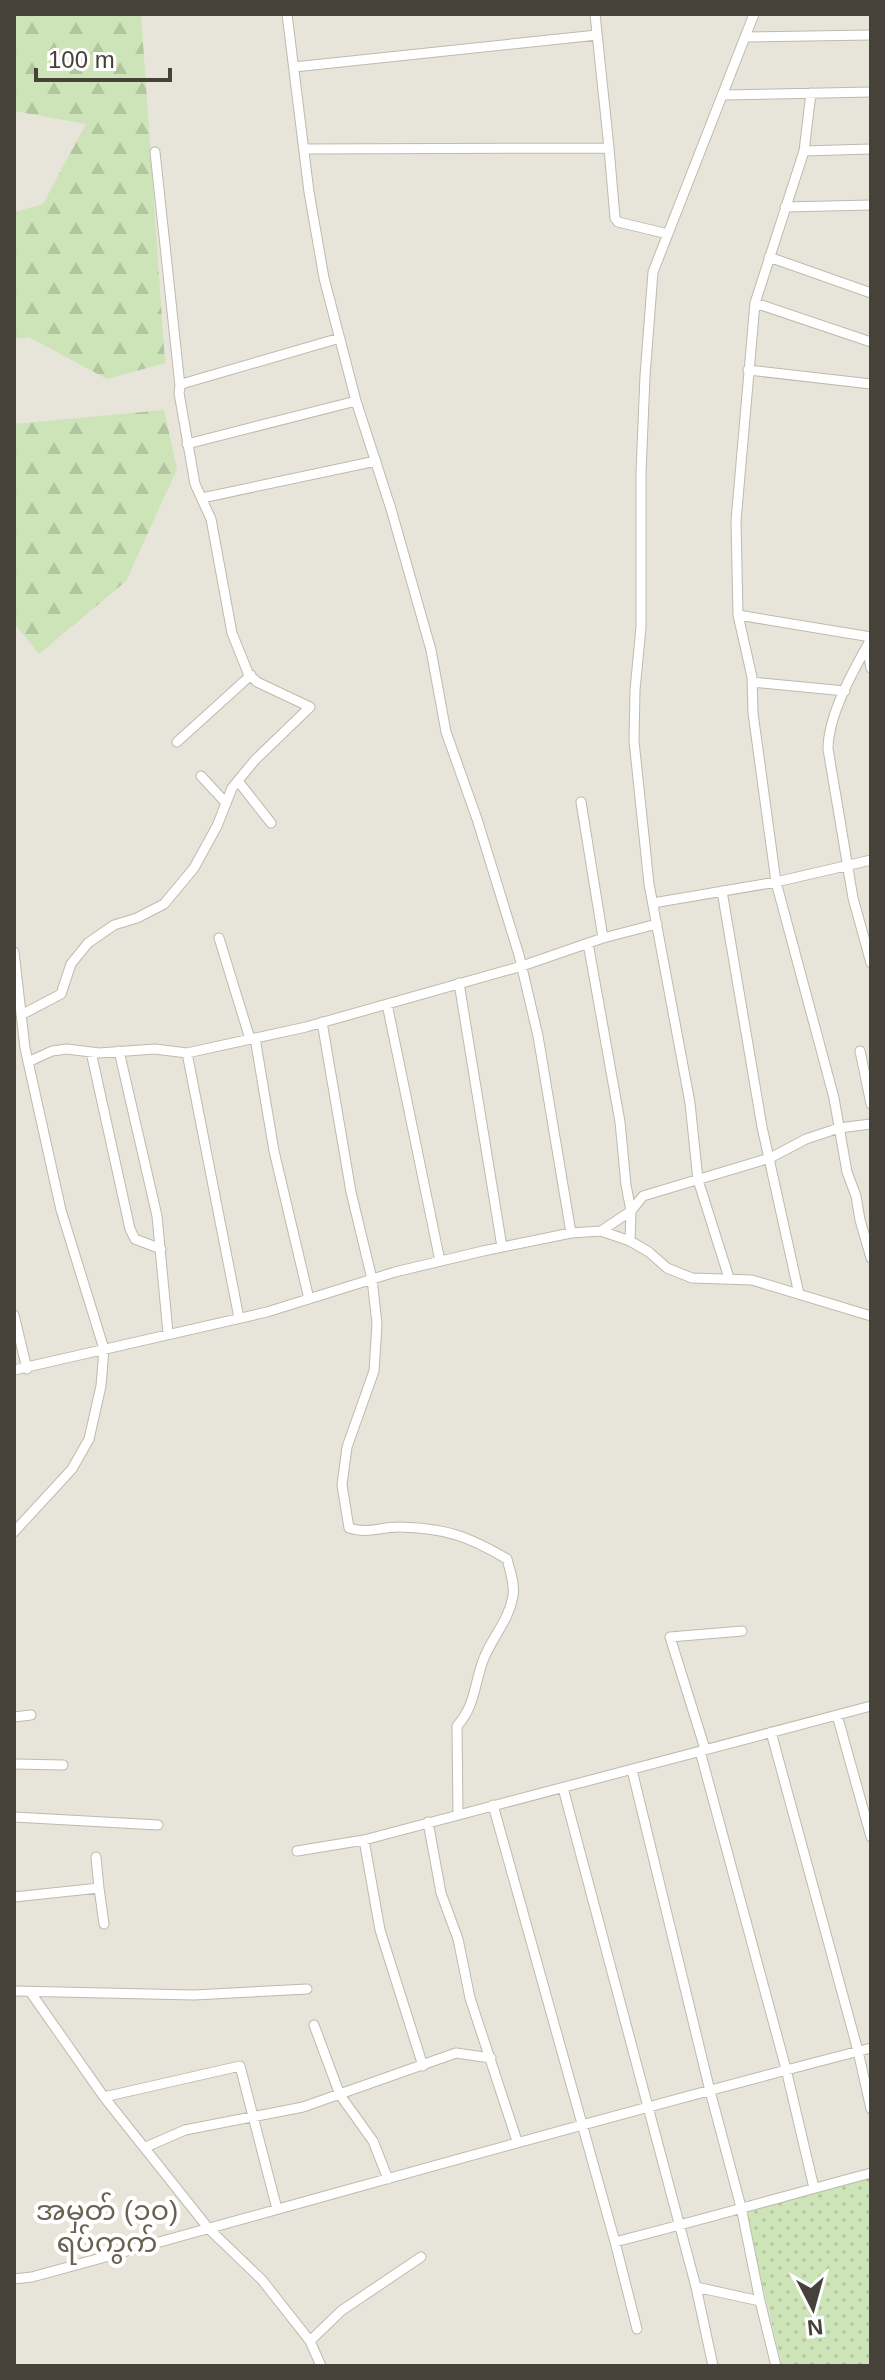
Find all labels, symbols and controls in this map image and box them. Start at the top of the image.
scale bar [36,32,170,82]
text: 100 m [48,46,115,73]
district label: အမှတ် (၁၀) ရပ်ကွက် [36,2192,178,2265]
north arrow [773,2268,853,2348]
text: N [806,2314,824,2341]

